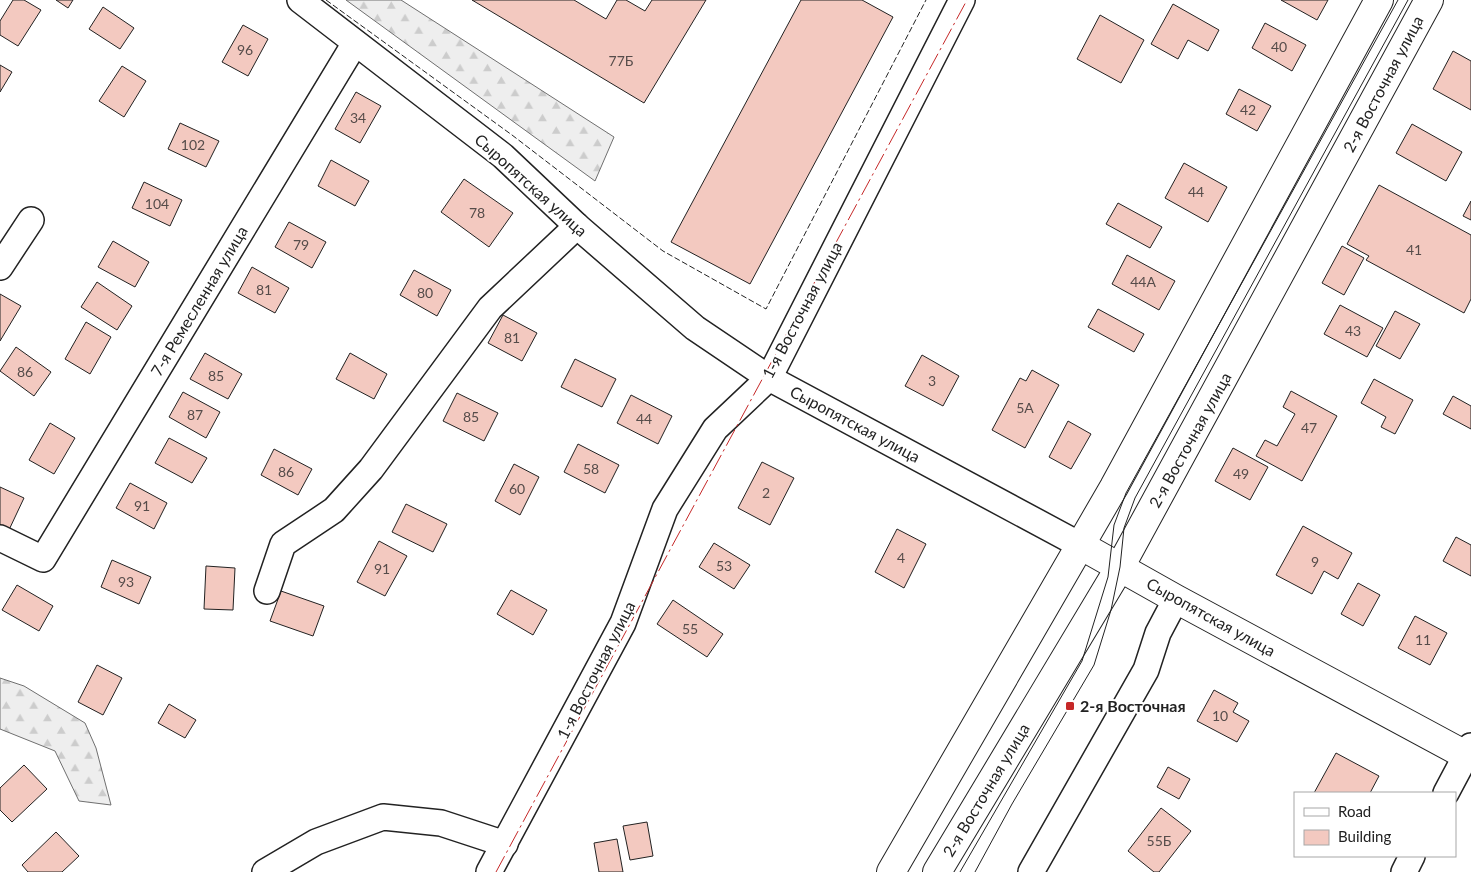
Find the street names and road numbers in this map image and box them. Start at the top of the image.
street label: 2-я Восточная улица [1339,12,1427,155]
street label: Сыропятская улица [471,129,591,240]
street label: 7-я Ремесленная улица [146,222,251,379]
street label: 1-я Восточная улица [758,238,846,381]
street label: 2-я Восточная улица [1144,369,1235,511]
street label: Сыропятская улица [787,381,923,466]
street label: Сыропятская улица [1143,573,1279,660]
street label: 1-я Восточная улица [553,598,638,742]
street label: 2-я Восточная улица [938,720,1033,860]

